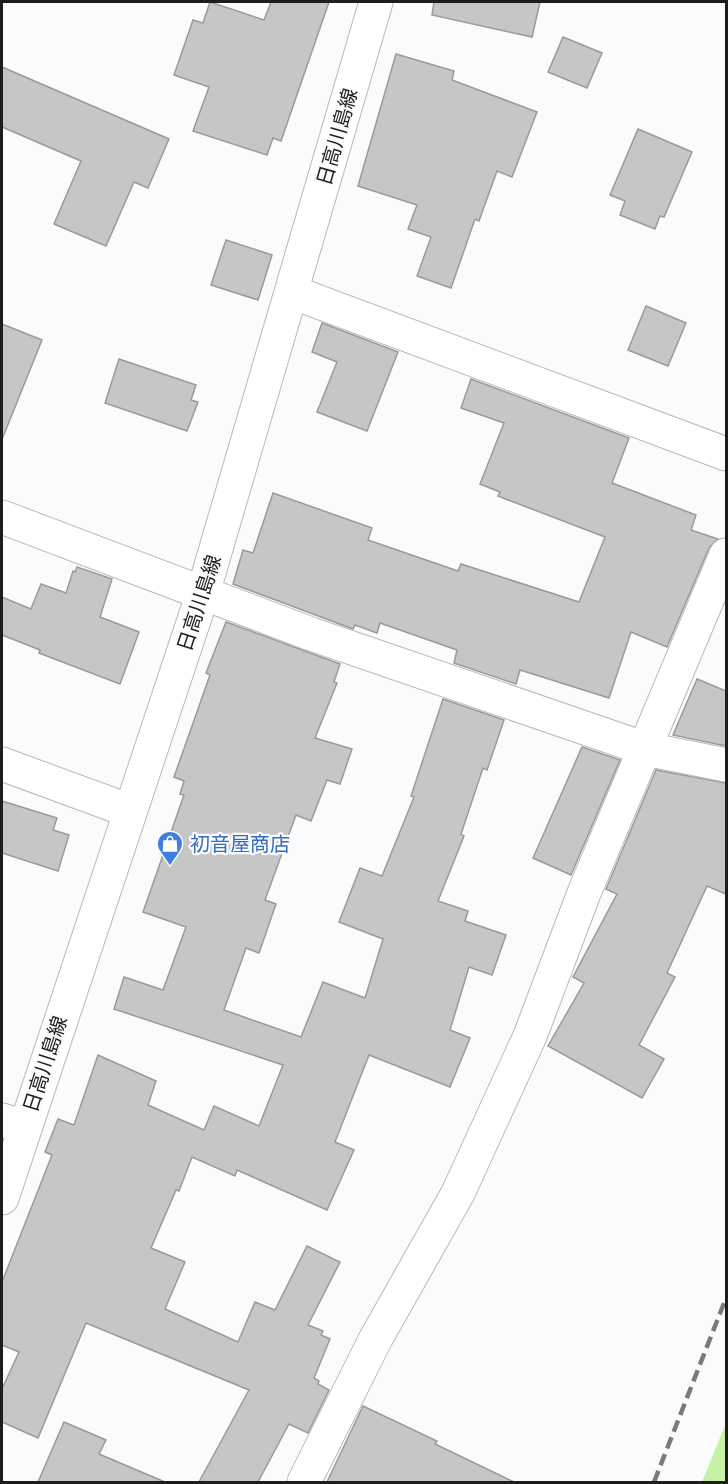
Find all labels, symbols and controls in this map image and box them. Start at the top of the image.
street label: 日高川島線 [307,84,363,189]
street label: 日高川島線 [167,550,227,655]
place label: 初音屋商店 [190,827,290,857]
shop icon: 初音屋商店 [155,829,185,867]
street label: 日高川島線 [13,1011,73,1116]

